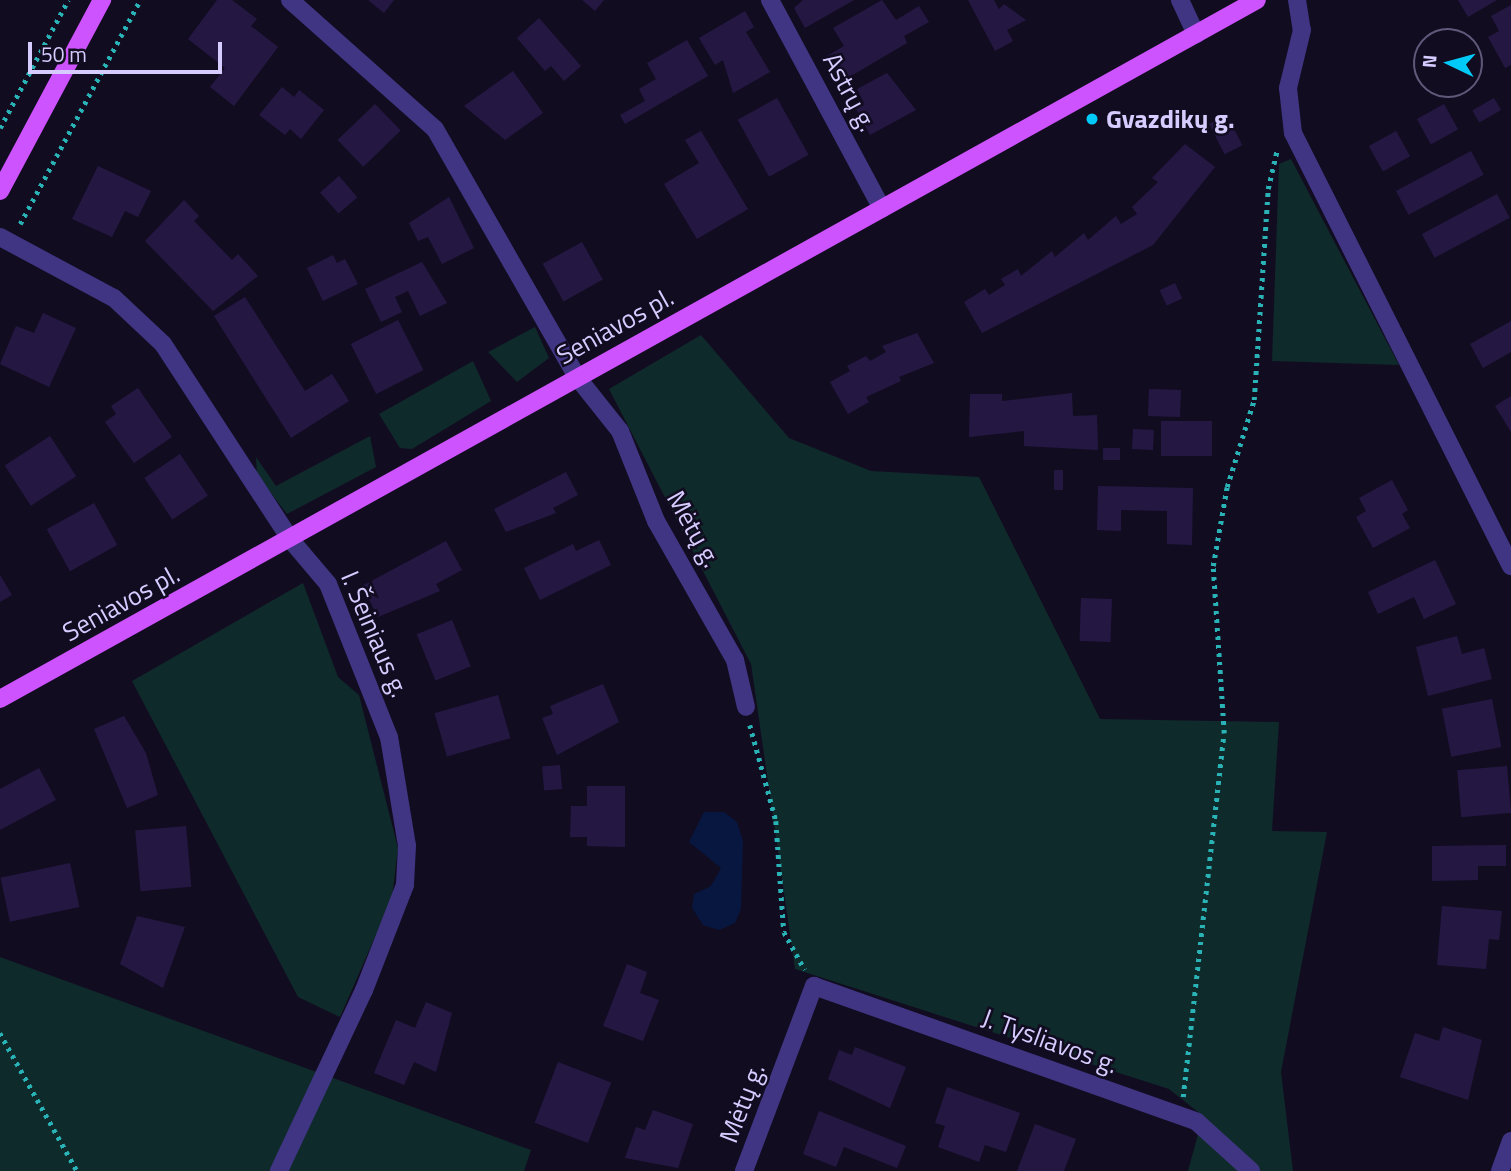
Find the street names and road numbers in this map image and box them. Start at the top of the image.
street label: Astrų g. [816,47,884,137]
street label: Seniavos pl. [551,281,679,371]
street label: Mėtų g. [660,485,728,573]
street label: Seniavos pl. [57,558,185,648]
street label: I. Šeiniaus g. [334,566,416,702]
street label: J. Tysliavos g. [978,1002,1122,1080]
street label: Mėtų g. [713,1059,771,1147]

